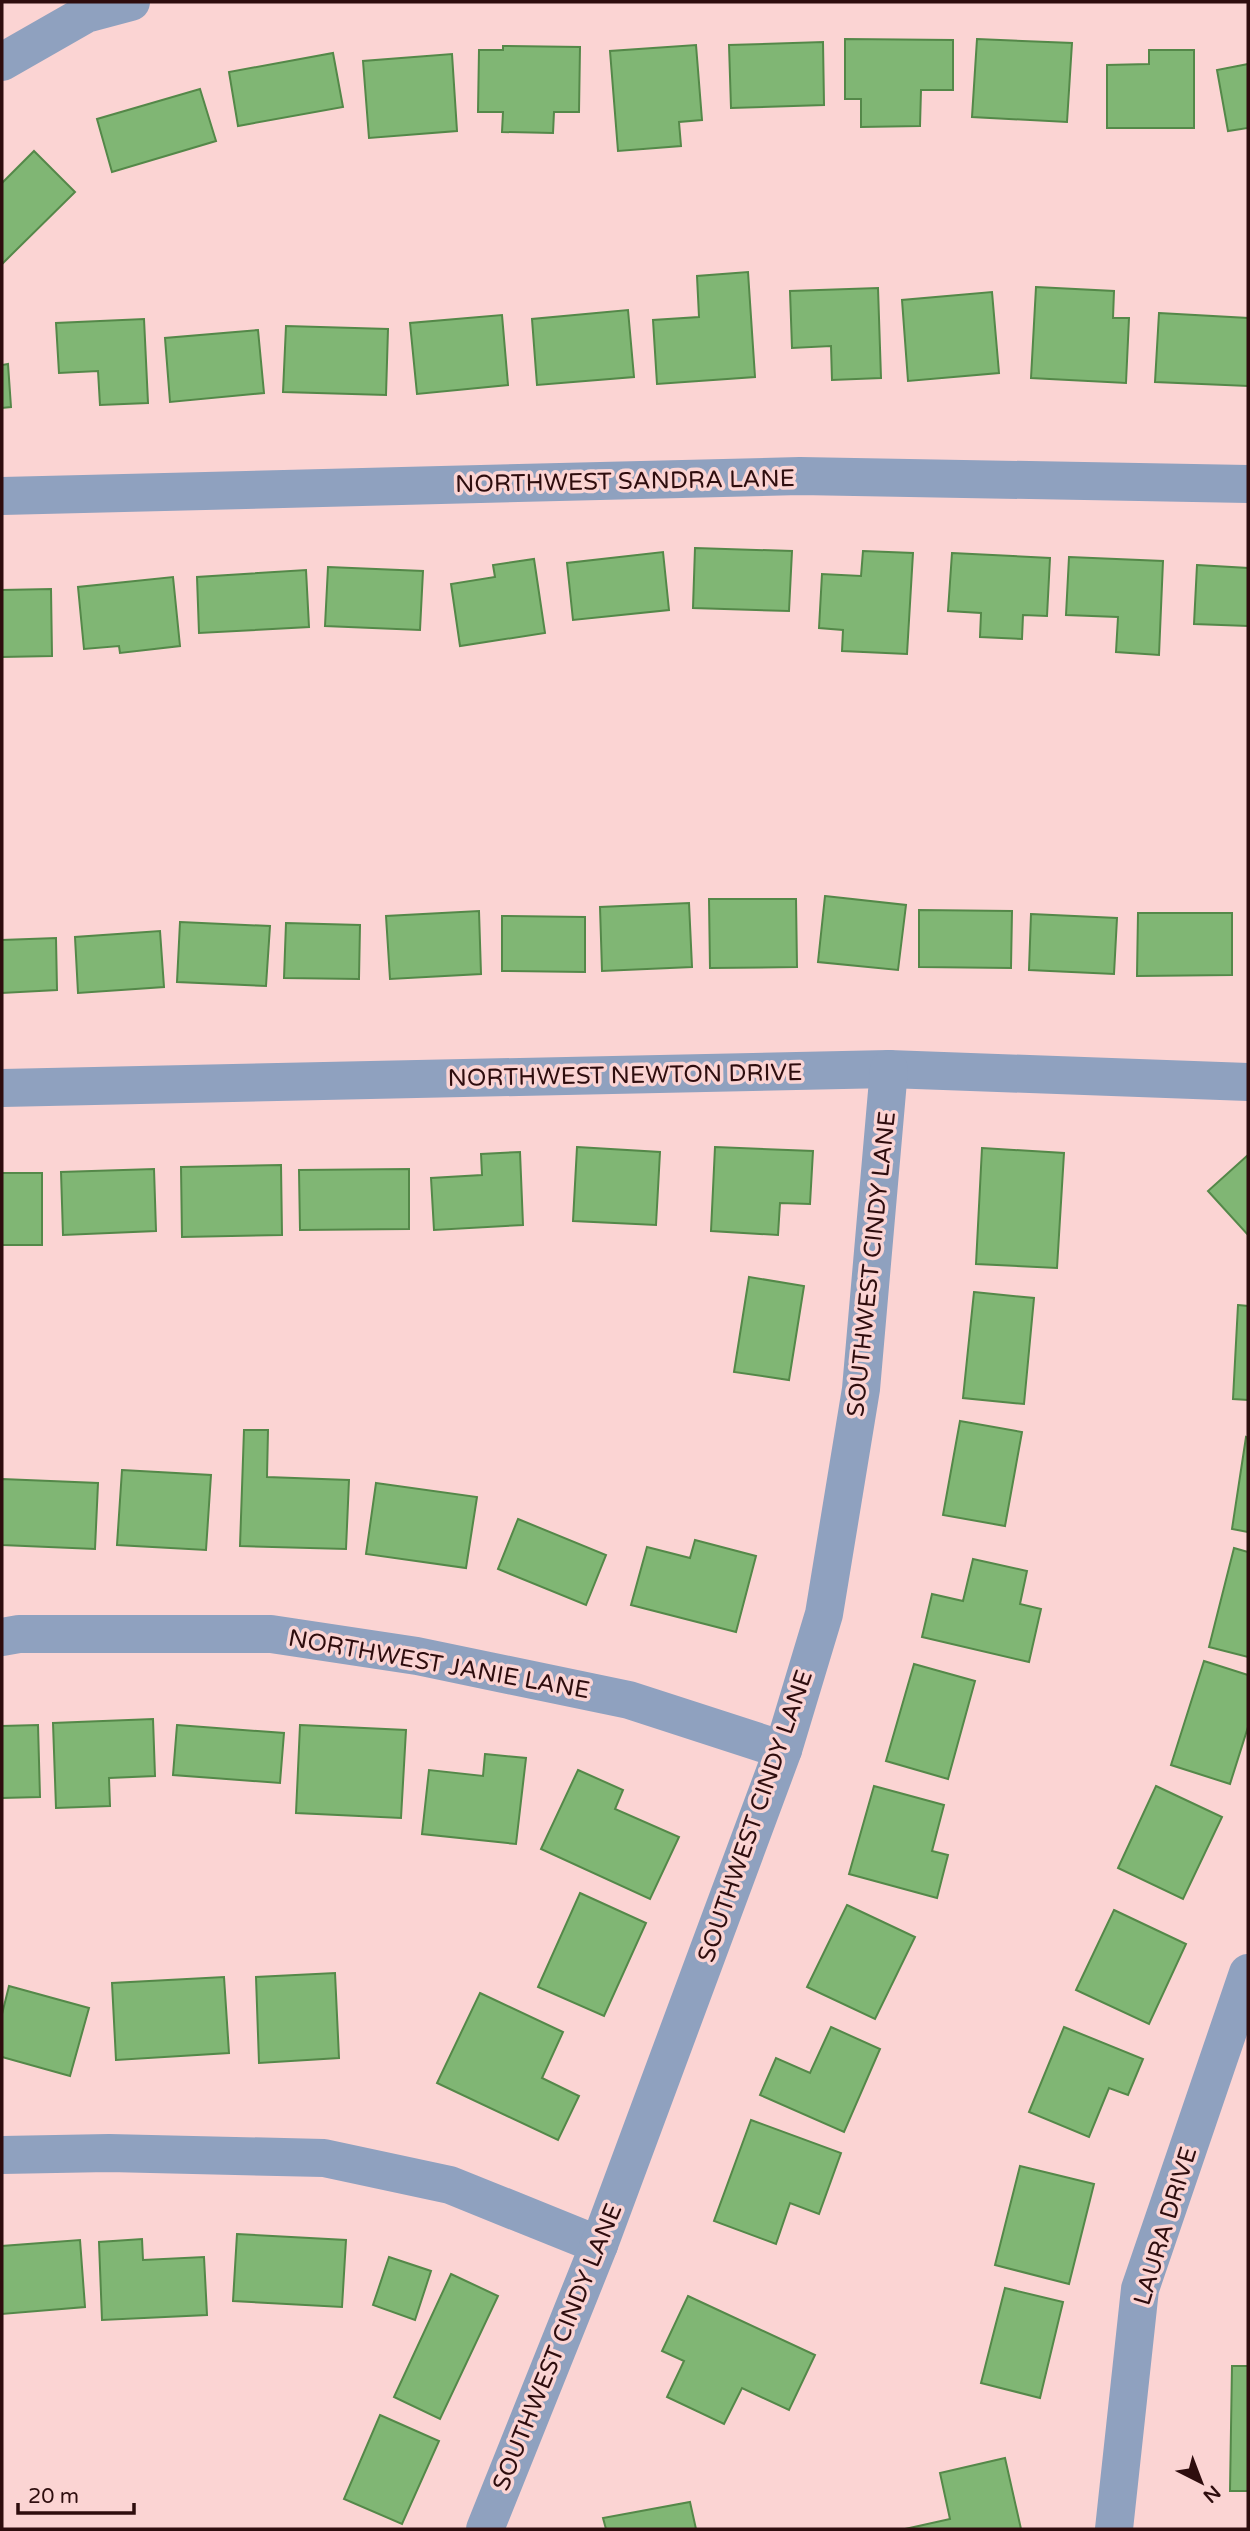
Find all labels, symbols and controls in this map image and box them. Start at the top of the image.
street label: NORTHWEST SANDRA LANE [455,464,795,499]
street label: NORTHWEST NEWTON DRIVE [447,1058,803,1093]
street label: SOUTHWEST CINDY LANE [841,1110,902,1418]
street label: NORTHWEST JANIE LANE [286,1624,592,1705]
street label: SOUTHWEST CINDY LANE [692,1666,819,1966]
street label: LAURA DRIVE [1128,2143,1203,2309]
street label: SOUTHWEST CINDY LANE [487,2199,628,2495]
north arrow [1166,2447,1236,2517]
scale bar [18,2472,133,2516]
text: N [1199,2481,1225,2507]
text: 20 m [28,2484,79,2509]

